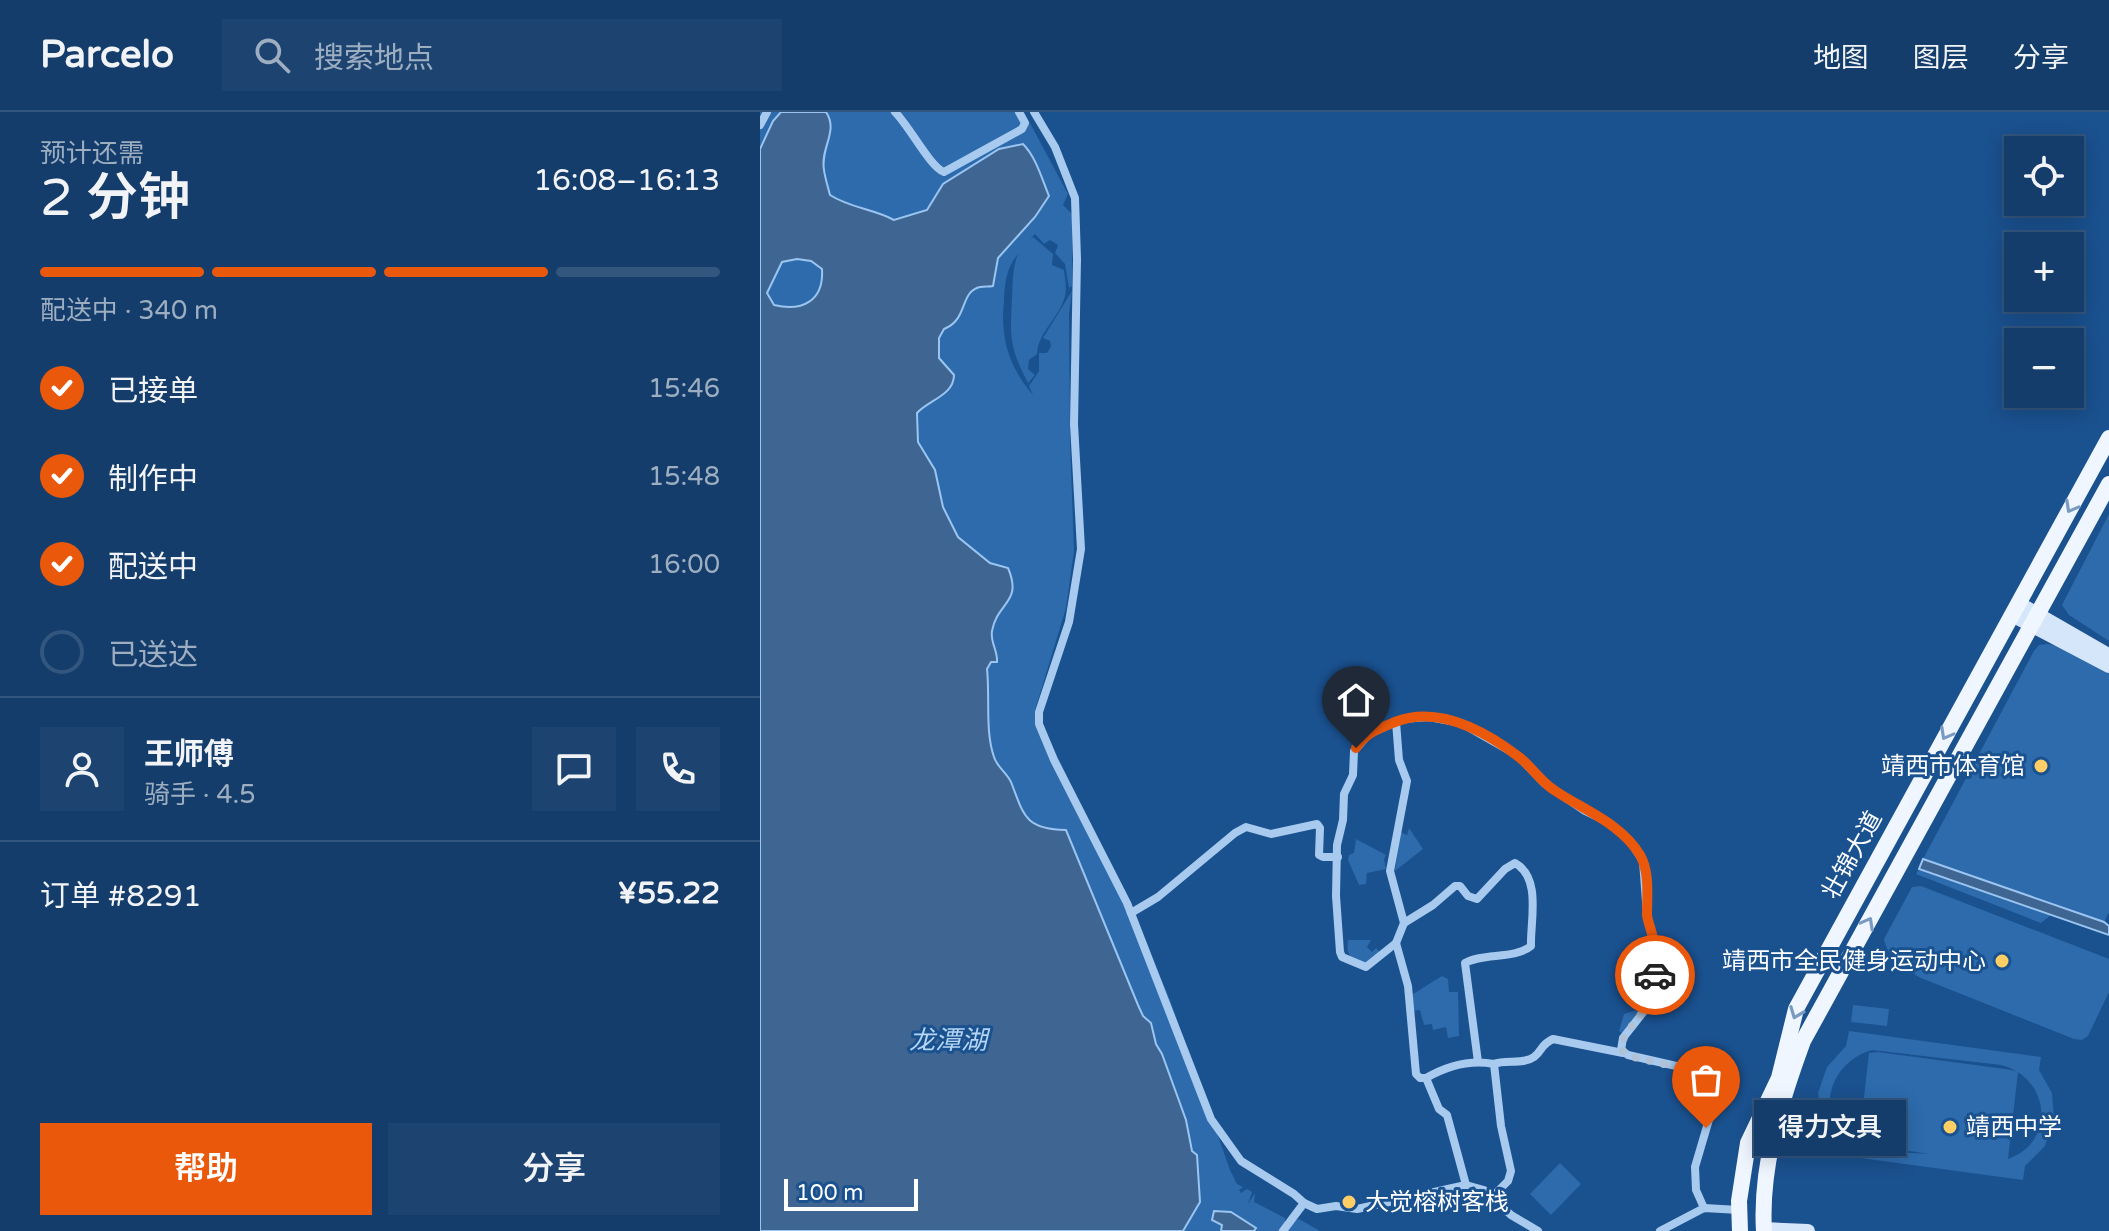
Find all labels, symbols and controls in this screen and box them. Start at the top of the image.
search box [222,19,782,91]
text: Parcelo [40,32,174,78]
icon: search [250,33,294,77]
text: 搜索地点 [314,40,434,77]
text: 地图 [1813,41,1869,75]
text: 图层 [1913,41,1969,75]
text: 分享 [2013,41,2069,75]
map controls [2004,136,2084,408]
button: locate [2004,136,2084,216]
text: 预计还需 [40,138,144,169]
text: 16:08–16:13 [533,162,720,199]
text: 2 分钟 [40,167,190,230]
button: + [2004,232,2084,312]
text: 配送中 · 340 m [40,295,218,326]
button: − [2004,328,2084,408]
icon: check [40,366,84,410]
text: 已接单 [108,373,198,410]
text: 15:46 [648,373,720,404]
icon: check [40,454,84,498]
text: 制作中 [108,461,198,498]
text: 15:48 [648,461,720,492]
one-way arrow [2065,498,2081,512]
icon: check [40,542,84,586]
text: 配送中 [108,549,198,586]
text: 16:00 [648,549,720,580]
text: 已送达 [108,637,198,674]
pin [1322,666,1390,748]
icon: home [1334,678,1378,722]
one-way arrow [1940,726,1956,740]
button: person [40,727,124,811]
button: chat [532,727,616,811]
button: phone [636,727,720,811]
text: 王师傅 [144,736,234,773]
place label: 靖西市体育馆 [1881,752,2025,781]
marker: 靖西市体育馆 [2032,757,2050,775]
text: 骑手 · 4.5 [144,779,256,810]
street label: 壮锦大道 [1816,806,1888,904]
text: ¥55.22 [617,875,720,912]
text: 订单 #8291 [40,878,202,915]
one-way arrow [1858,918,1874,932]
courier [1615,935,1695,1015]
place label: 靖西市全民健身运动中心 [1722,947,1986,976]
marker: 靖西市全民健身运动中心 [1993,952,2011,970]
icon: car [1633,953,1677,997]
one-way arrow [1789,1005,1806,1019]
water label: 龙潭湖 [909,1025,991,1056]
pin [1672,1046,1740,1128]
icon: bag [1684,1058,1728,1102]
callout: 得力文具 [1754,1100,1906,1156]
text: 得力文具 [1778,1112,1882,1143]
place label: 靖西中学 [1966,1113,2062,1142]
marker: 靖西中学 [1941,1118,1959,1136]
button: 帮助 [40,1123,372,1215]
button: 分享 [388,1123,720,1215]
scale bar [784,1175,918,1211]
text: 100 m [796,1180,863,1206]
place label: 大觉榕树客栈 [1365,1188,1509,1217]
marker: 大觉榕树客栈 [1340,1193,1358,1211]

